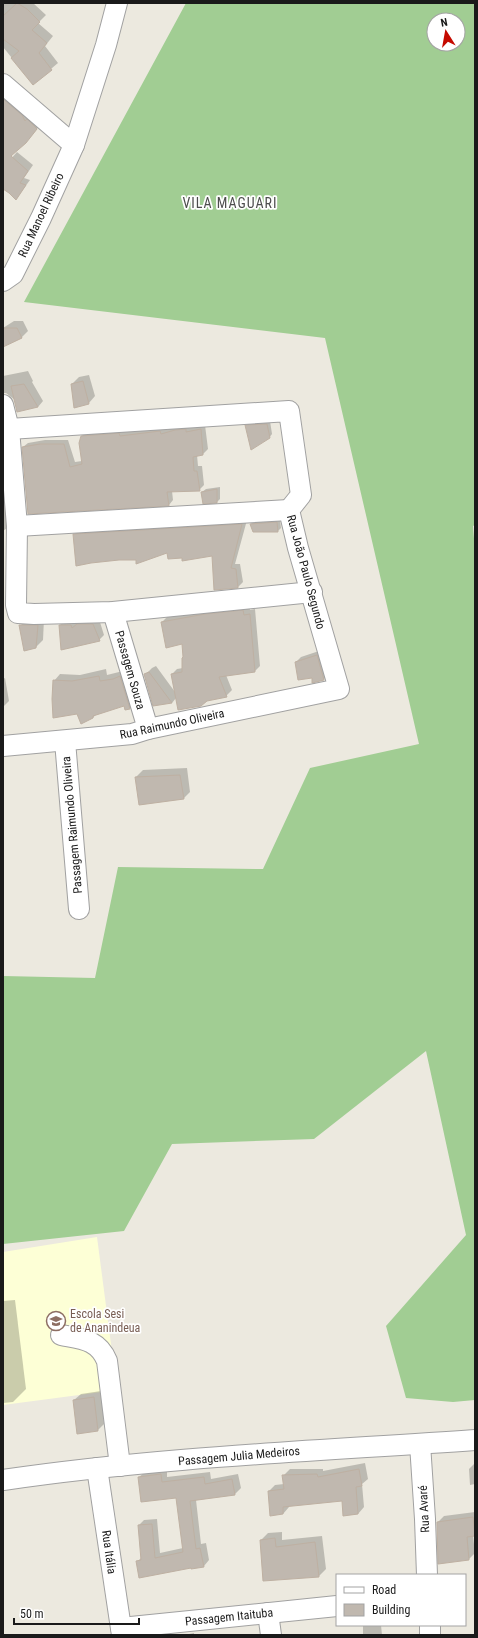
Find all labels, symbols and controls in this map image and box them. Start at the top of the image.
north arrow [426,12,466,52]
text: N [440,16,449,30]
street label: Rua Manoel Ribeiro [15,171,67,259]
district label: VILA MAGUARI [182,195,278,211]
street label: Rua João Paulo Segundo [284,513,328,631]
street label: Passagem Souza [112,629,148,711]
street label: Rua Raimundo Oliveira [119,706,226,742]
street label: Passagem Raimundo Oliveira [59,755,85,894]
place label: Escola Sesi de Ananindeua [70,1307,141,1335]
school or university icon: Escola Sesi de Ananindeua [45,1310,67,1332]
street label: Passagem Julia Medeiros [178,1444,300,1468]
street label: Rua Avaré [416,1485,432,1533]
street label: Rua Itália [99,1529,119,1575]
legend [336,1574,466,1626]
text: Road [372,1583,396,1597]
scale bar [14,1600,139,1626]
text: Building [372,1603,410,1617]
street label: Passagem Itaituba [184,1605,274,1629]
text: 50 m [20,1607,44,1621]

